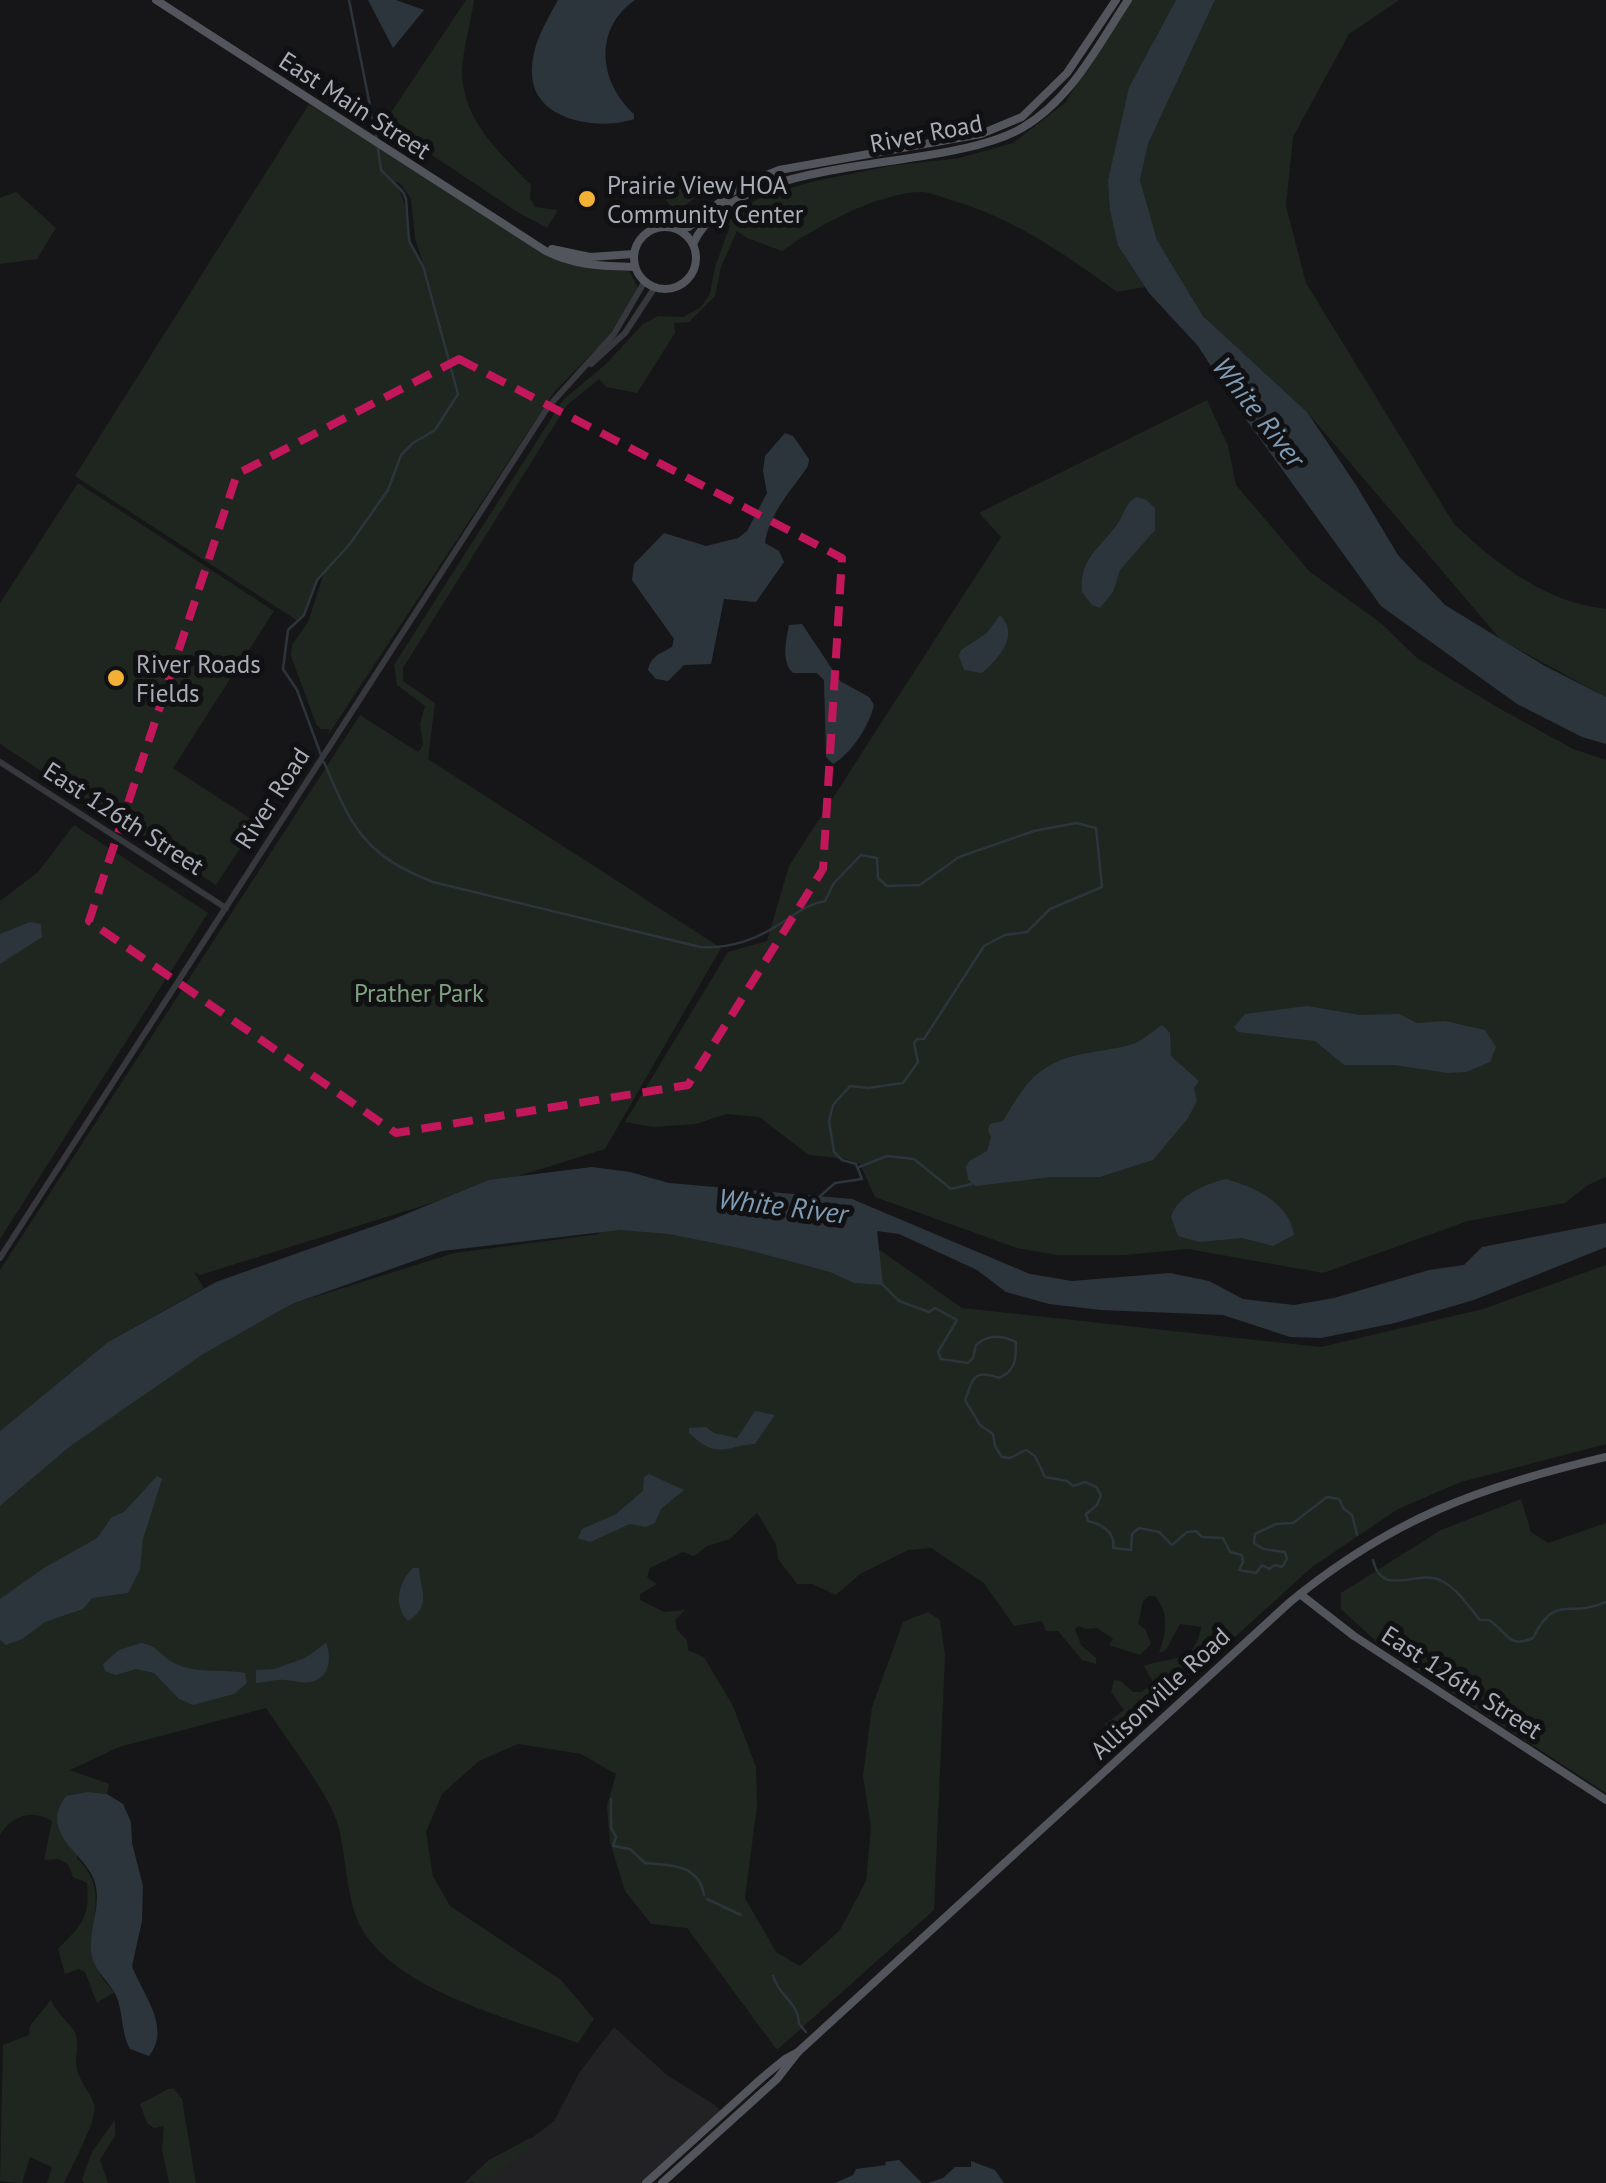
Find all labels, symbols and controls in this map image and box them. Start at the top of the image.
street label: East Main Street [273,44,437,166]
street label: River Road [867,106,985,160]
place label: Prairie View HOA Community Center [607,169,804,230]
marker: Prairie View HOA Community Center [576,188,598,210]
water label: White River [1205,349,1315,476]
place label: River Roads Fields [136,648,261,709]
marker: River Roads Fields [105,667,127,689]
street label: River Road [227,741,317,855]
street label: East 126th Street [38,754,211,882]
park label: Prather Park [354,977,484,1009]
water label: White River [716,1179,852,1232]
street label: East 126th Street [1376,1618,1549,1746]
street label: Allisonville Road [1084,1620,1236,1766]

